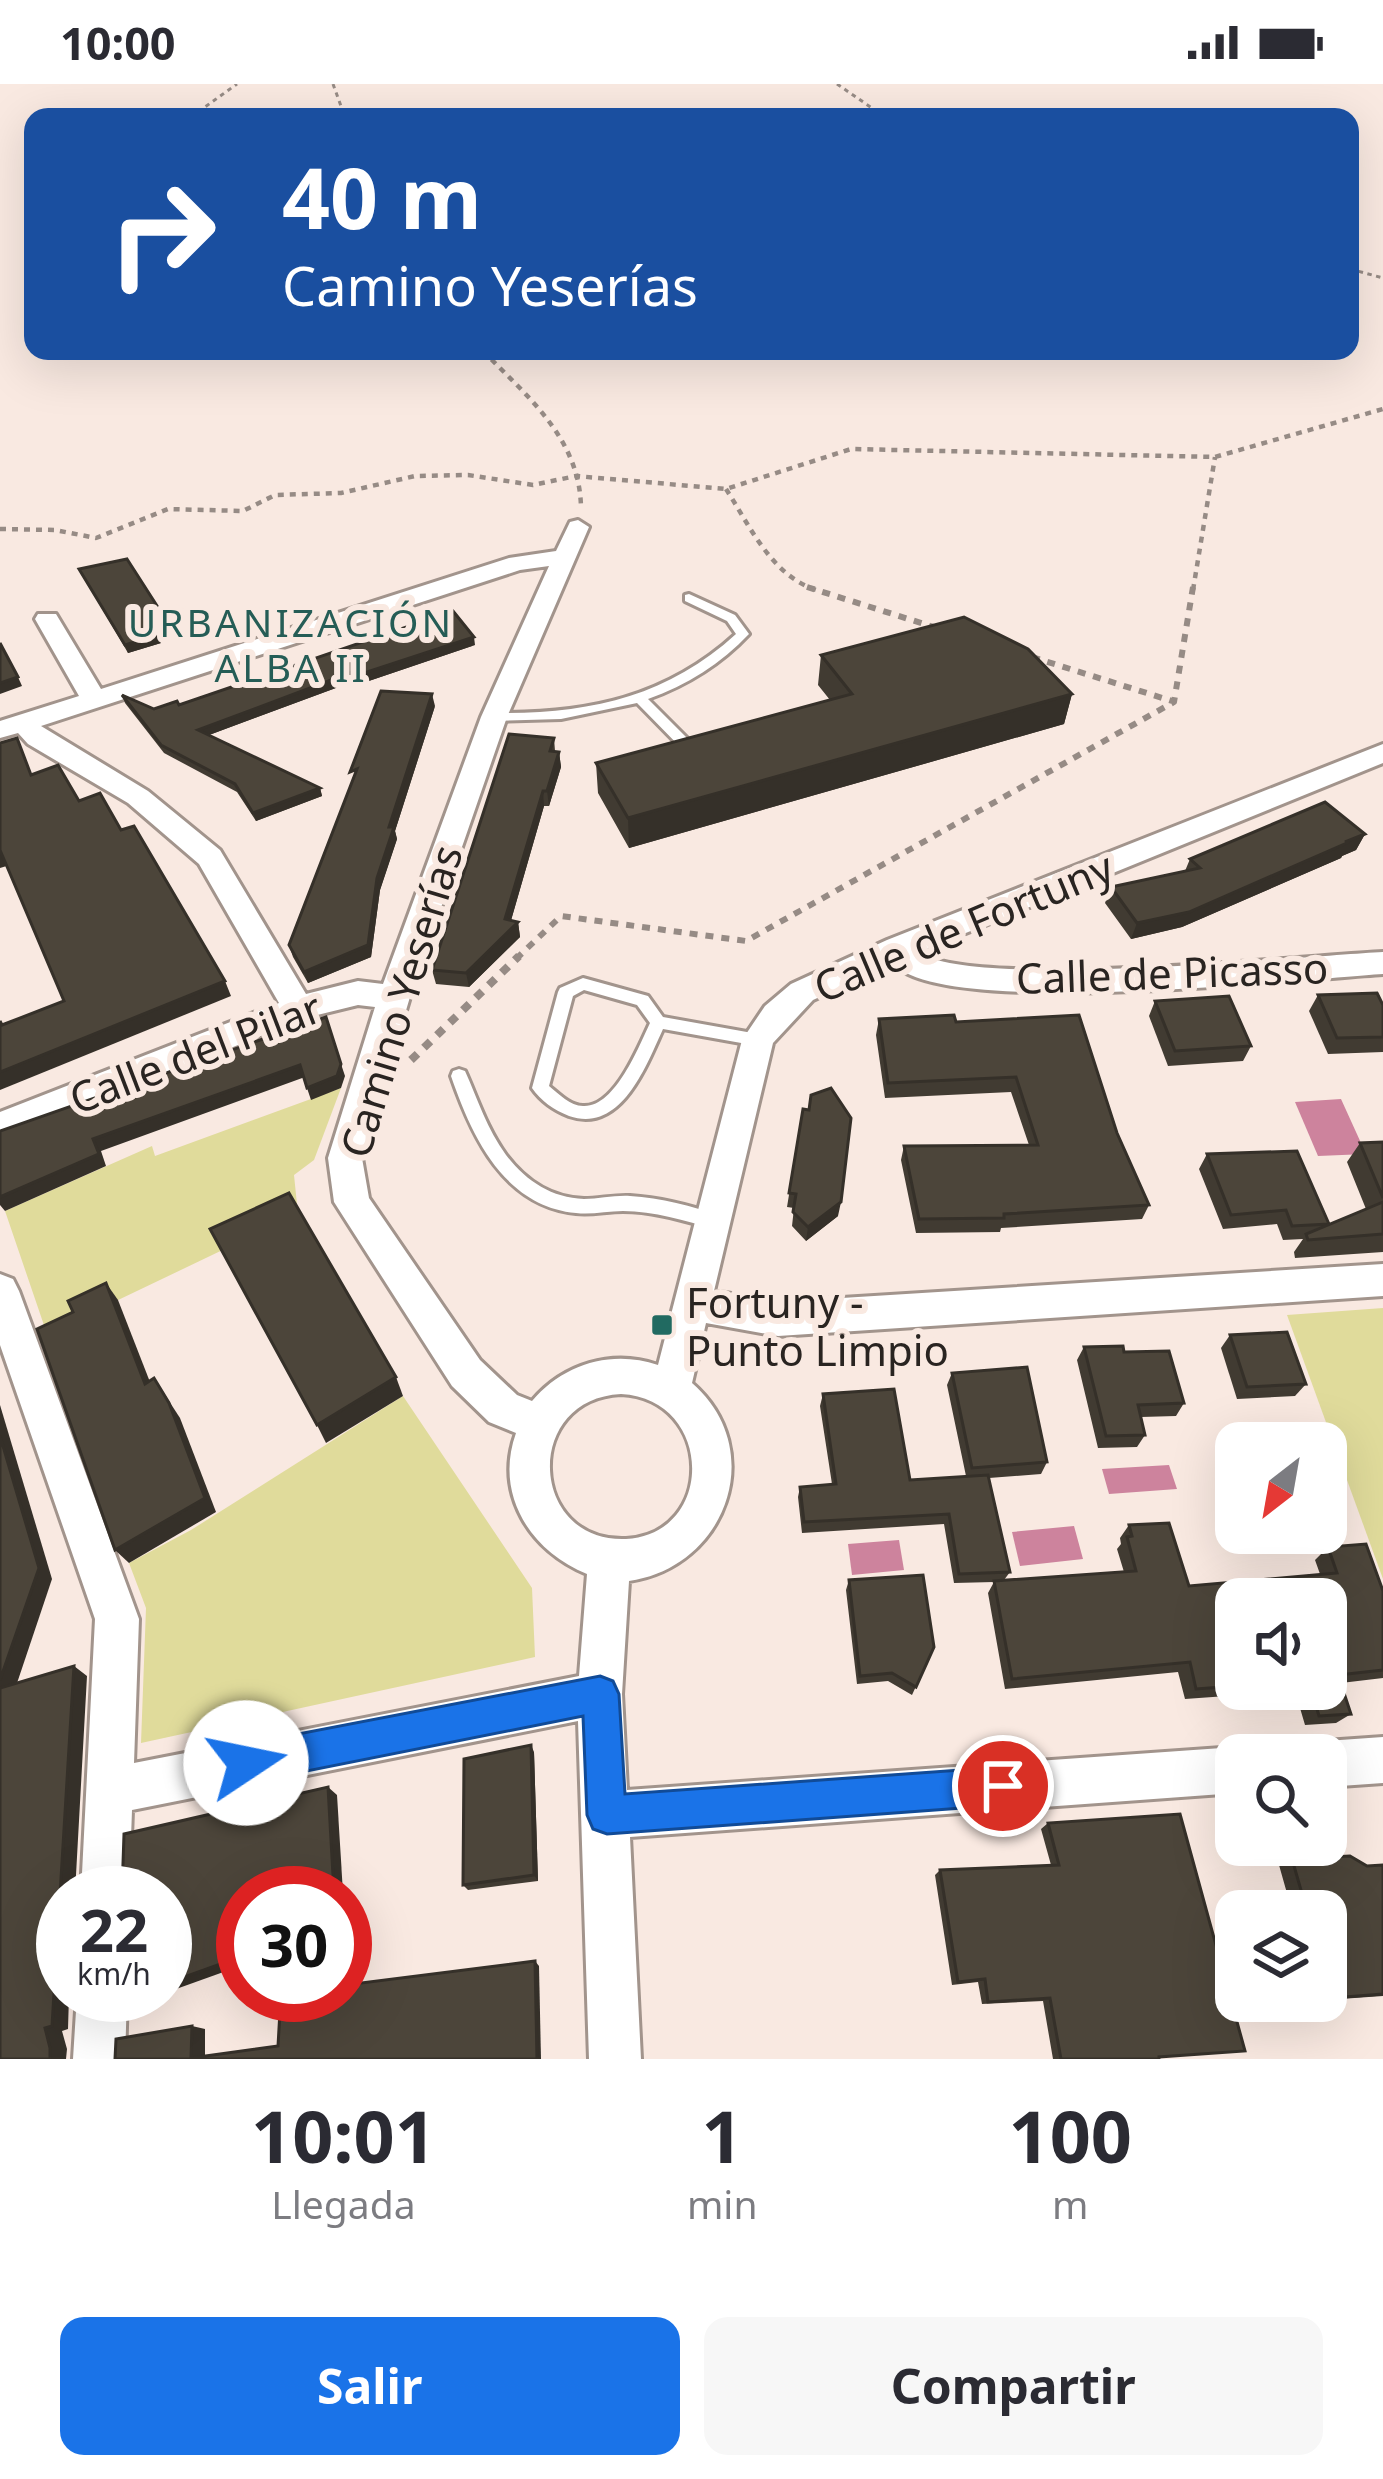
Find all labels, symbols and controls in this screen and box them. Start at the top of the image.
text: 10:00 [60,12,176,73]
text: 40 m [282,139,482,254]
icon: right [84,156,240,312]
text: Camino Yeserías [282,248,698,322]
district label: URBANIZACIÓN ALBA II [128,595,454,693]
street label: Calle de Fortuny [805,837,1122,1015]
street label: Camino Yeserías [325,838,475,1164]
street label: Calle de Picasso [1015,938,1329,1006]
street label: Calle del Pilar [61,978,329,1126]
place label: Fortuny - Punto Limpio [686,1273,949,1378]
marker: Fortuny - Punto Limpio [649,1312,675,1338]
north arrow [1215,1422,1347,1554]
map controls [1215,1422,1347,2022]
button: sound [1215,1578,1347,1710]
position arrow [183,1700,309,1826]
button: search [1215,1734,1347,1866]
pin [952,1735,1054,1837]
icon: arrive [970,1753,1036,1819]
speed limit sign: 30 [216,1866,372,2022]
text: 22 [80,1888,148,1970]
button: layers [1215,1890,1347,2022]
text: km/h [77,1953,151,1994]
text: 10:01 [251,2086,436,2184]
text: 1 [702,2086,743,2184]
text: 100 [1008,2086,1132,2184]
text: Llegada [271,2177,416,2230]
text: min [687,2177,758,2230]
text: m [1052,2177,1088,2230]
button: Salir [60,2317,680,2455]
button: Compartir [704,2317,1323,2455]

